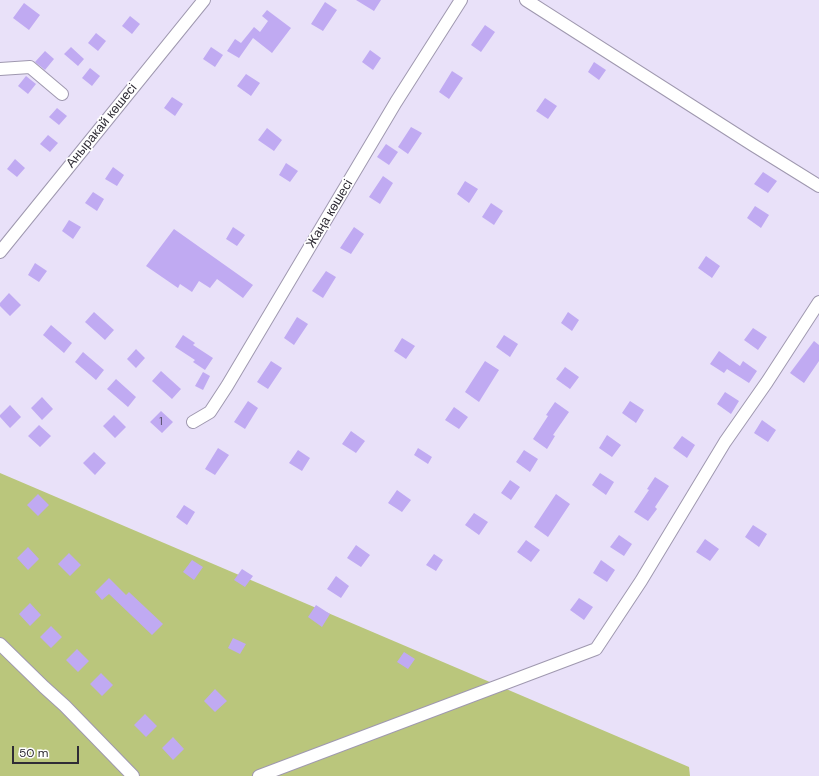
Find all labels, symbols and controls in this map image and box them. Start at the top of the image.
street label: Аныракай көшесі [63,81,141,171]
street label: Жаңа көшесі [303,177,357,251]
house number: 1 [159,415,163,429]
scale bar [14,738,81,764]
text: 50 m [19,745,48,761]

